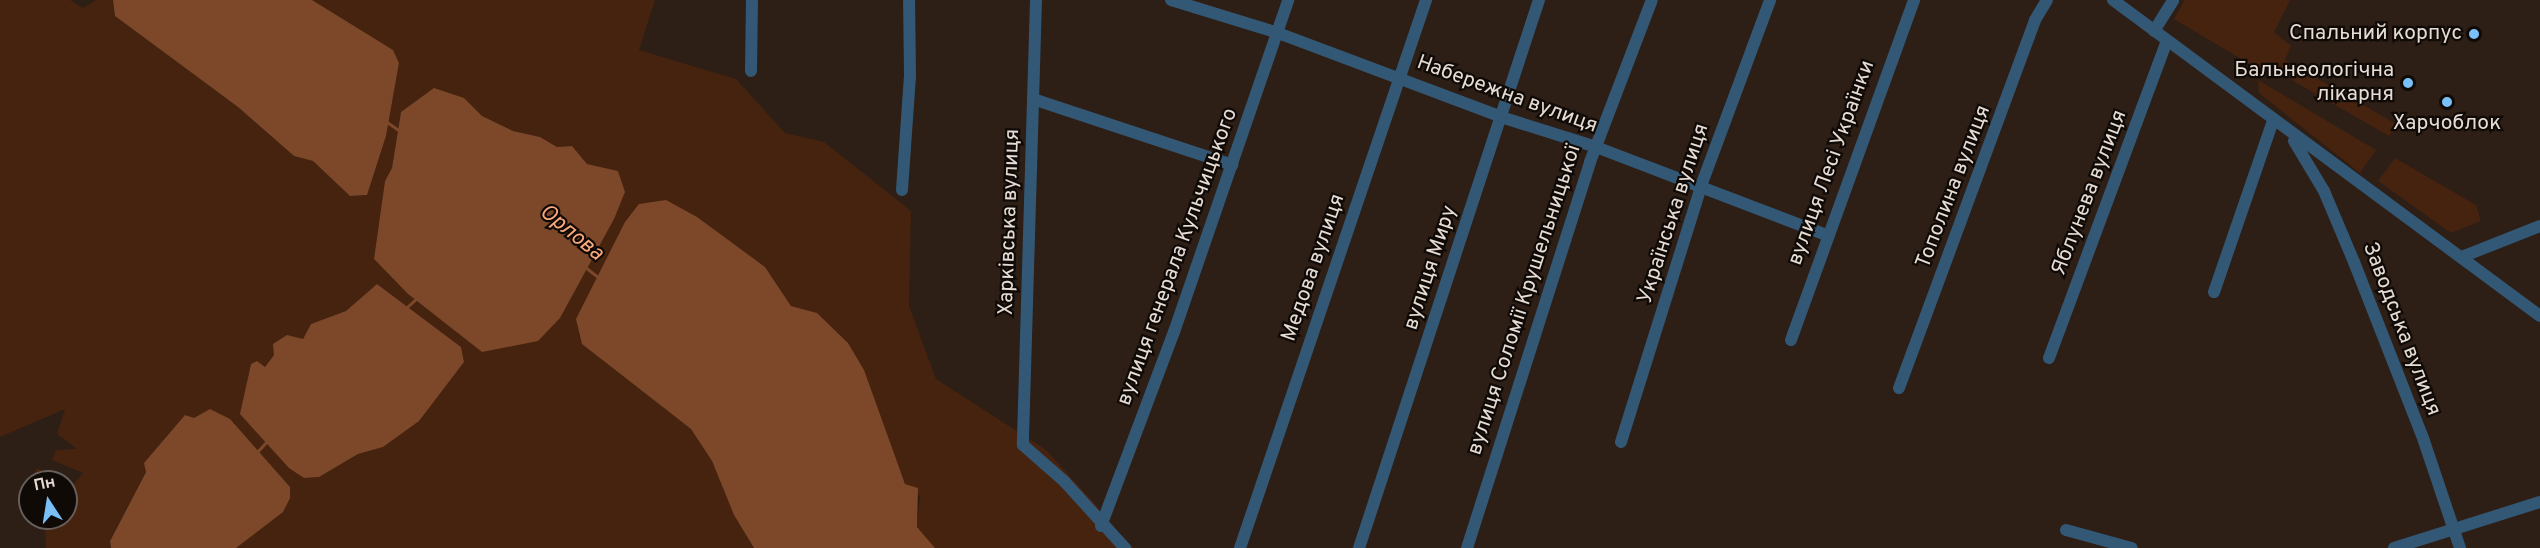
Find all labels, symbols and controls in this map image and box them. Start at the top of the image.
place label: Спальний корпус [2289,21,2462,47]
marker: Спальний корпус [2467,27,2481,41]
street label: Набережна вулиця [1413,51,1601,139]
street label: вулиця Лесі Українки [1783,57,1881,269]
place label: Бальнеологічна лікарня [2234,58,2394,108]
marker: Бальнеологічна лікарня [2399,74,2417,92]
marker: Харчоблок [2440,95,2454,109]
street label: Тополина вулиця [1911,102,1997,272]
street label: вулиця генерала Кульчицького [1112,105,1244,409]
street label: Яблунева вулиця [2047,107,2133,279]
place label: Харчоблок [2393,111,2501,137]
street label: Українська вулиця [1633,121,1715,307]
street label: Харківська вулиця [994,128,1026,316]
street label: вулиця Соломії Крушельницької [1463,142,1587,458]
street label: Медова вулиця [1277,191,1351,345]
water label: Орлова [534,199,608,267]
street label: вулиця Миру [1399,203,1463,333]
street label: Заводська вулиця [2356,239,2446,419]
north arrow [18,470,78,530]
text: Пн [32,472,57,496]

